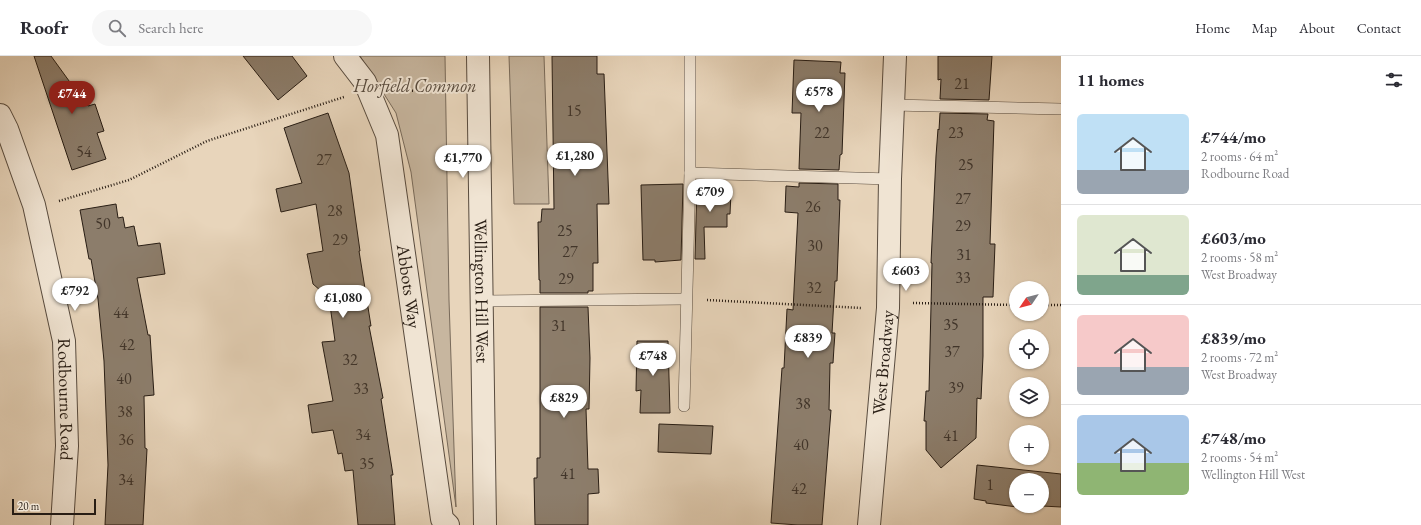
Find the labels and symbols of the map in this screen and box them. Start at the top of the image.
house number: 21 [954,73,970,94]
park label: Horfield Common [352,74,477,98]
pin: £578 [795,79,843,113]
pin: £744 [48,81,96,115]
house number: 15 [566,100,582,121]
house number: 22 [814,122,830,143]
house number: 23 [948,122,964,143]
house number: 54 [76,141,92,162]
pin: £1,280 [542,143,608,177]
pin: £1,770 [430,145,496,179]
house number: 27 [316,149,332,170]
house number: 25 [958,154,974,175]
pin: £709 [686,179,734,213]
house number: 27 [955,188,971,209]
house number: 26 [805,196,821,217]
house number: 28 [327,200,343,221]
house number: 50 [95,213,111,234]
house number: 29 [955,215,971,236]
street label: Wellington Hill West [469,219,495,364]
house number: 25 [557,220,573,241]
house number: 29 [332,229,348,250]
house number: 30 [807,235,823,256]
house number: 27 [562,241,578,262]
street label: Abbots Way [392,242,427,330]
house number: 31 [956,244,972,265]
pin: £603 [882,258,930,292]
house number: 33 [955,267,971,288]
house number: 29 [558,268,574,289]
house number: 32 [806,277,822,298]
pin: £792 [51,278,99,312]
north arrow [1009,281,1049,321]
pin: £1,080 [310,285,376,319]
house number: 44 [113,302,129,323]
street label: West Broadway [867,309,899,416]
house number: 35 [943,314,959,335]
house number: 31 [551,315,567,336]
pin: £839 [784,325,832,359]
house number: 42 [119,334,135,355]
street label: Rodbourne Road [53,338,79,462]
house number: 37 [944,341,960,362]
pin: £748 [629,343,677,377]
house number: 32 [342,349,358,370]
house number: 40 [116,368,132,389]
house number: 39 [948,377,964,398]
house number: 33 [353,378,369,399]
pin: £829 [540,385,588,419]
house number: 38 [795,393,811,414]
house number: 38 [117,401,133,422]
house number: 34 [355,424,371,445]
house number: 41 [943,425,959,446]
house number: 36 [118,429,134,450]
house number: 40 [793,434,809,455]
house number: 35 [359,453,375,474]
house number: 41 [560,463,576,484]
house number: 34 [118,469,134,490]
house number: 1 [986,474,994,495]
house number: 42 [791,478,807,499]
scale bar [12,497,96,516]

